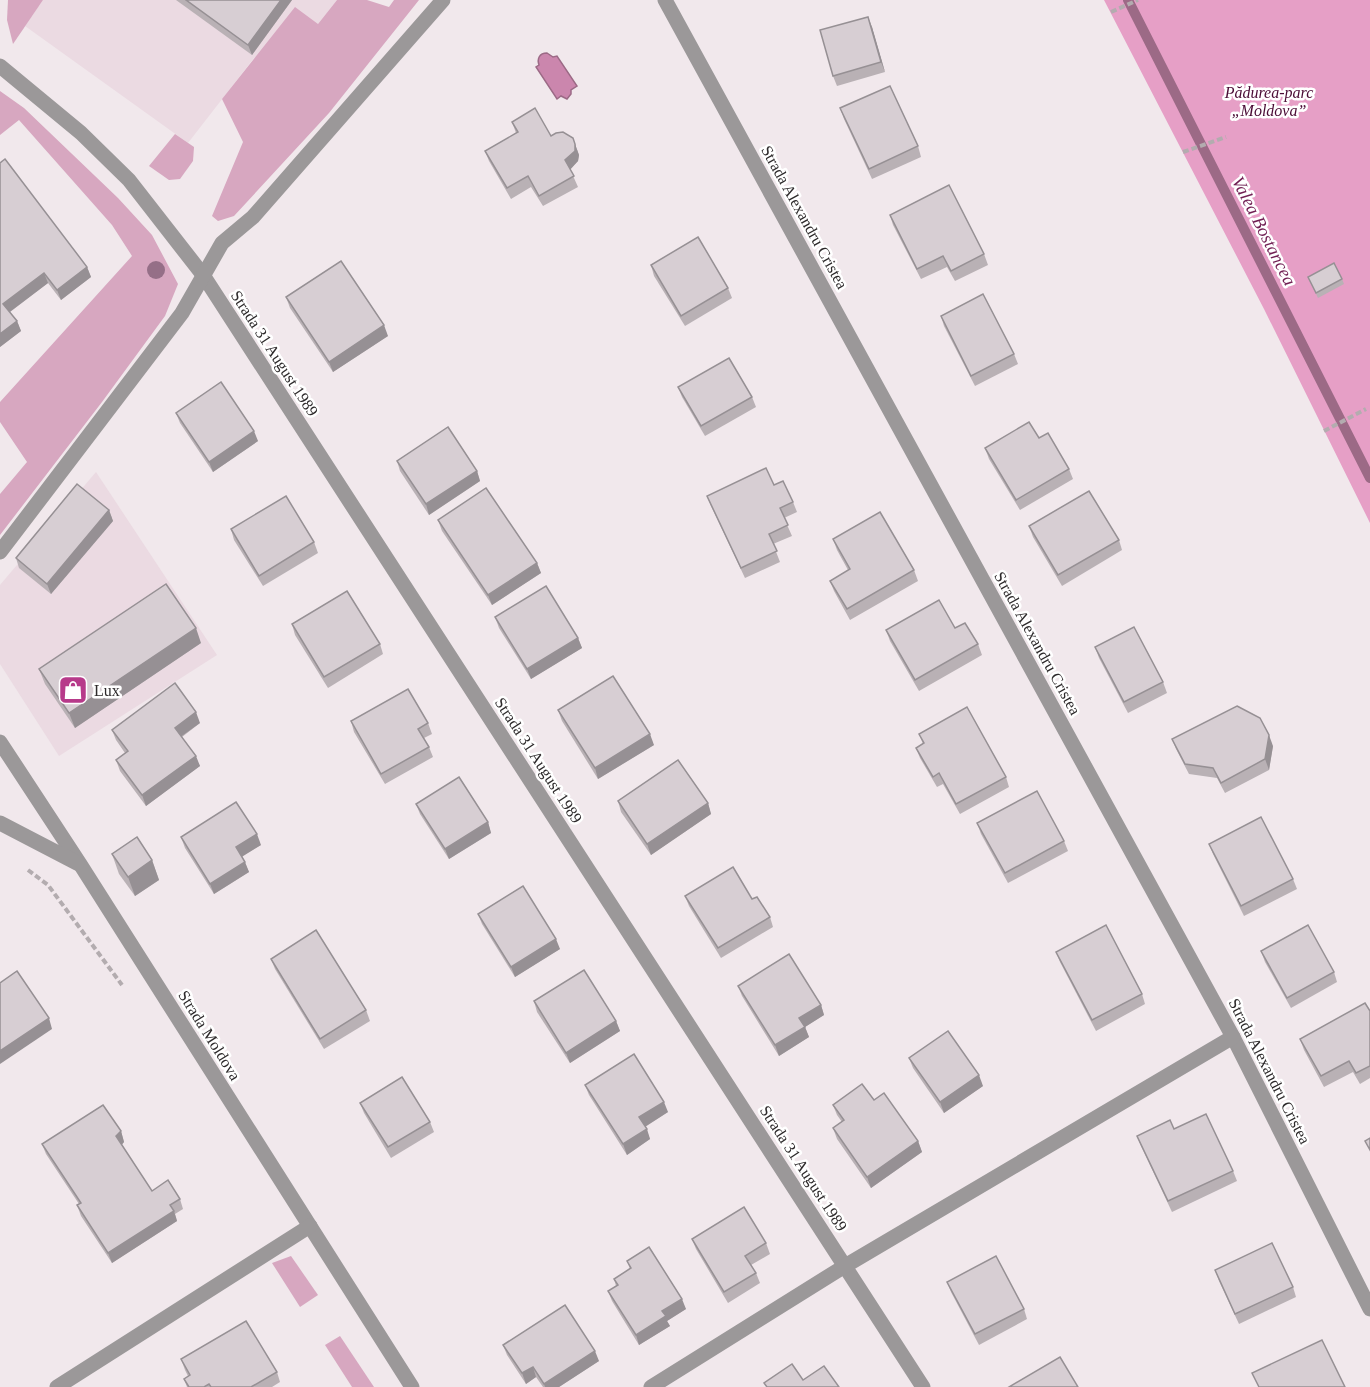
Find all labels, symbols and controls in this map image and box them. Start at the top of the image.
park label: Pădurea-parc „Moldova” [1224,84,1313,119]
street label: Strada Alexandru Cristea [758,143,851,292]
water label: Valea Bostancea [1228,173,1300,289]
street label: Strada 31 August 1989 [227,287,322,420]
street label: Strada Alexandru Cristea [991,569,1084,718]
shop icon: Lux [57,674,89,706]
place label: Lux [94,682,120,699]
street label: Strada 31 August 1989 [491,694,586,827]
street label: Strada Moldova [175,987,244,1083]
street label: Strada Alexandru Cristea [1225,996,1314,1147]
street label: Strada 31 August 1989 [756,1102,851,1235]

